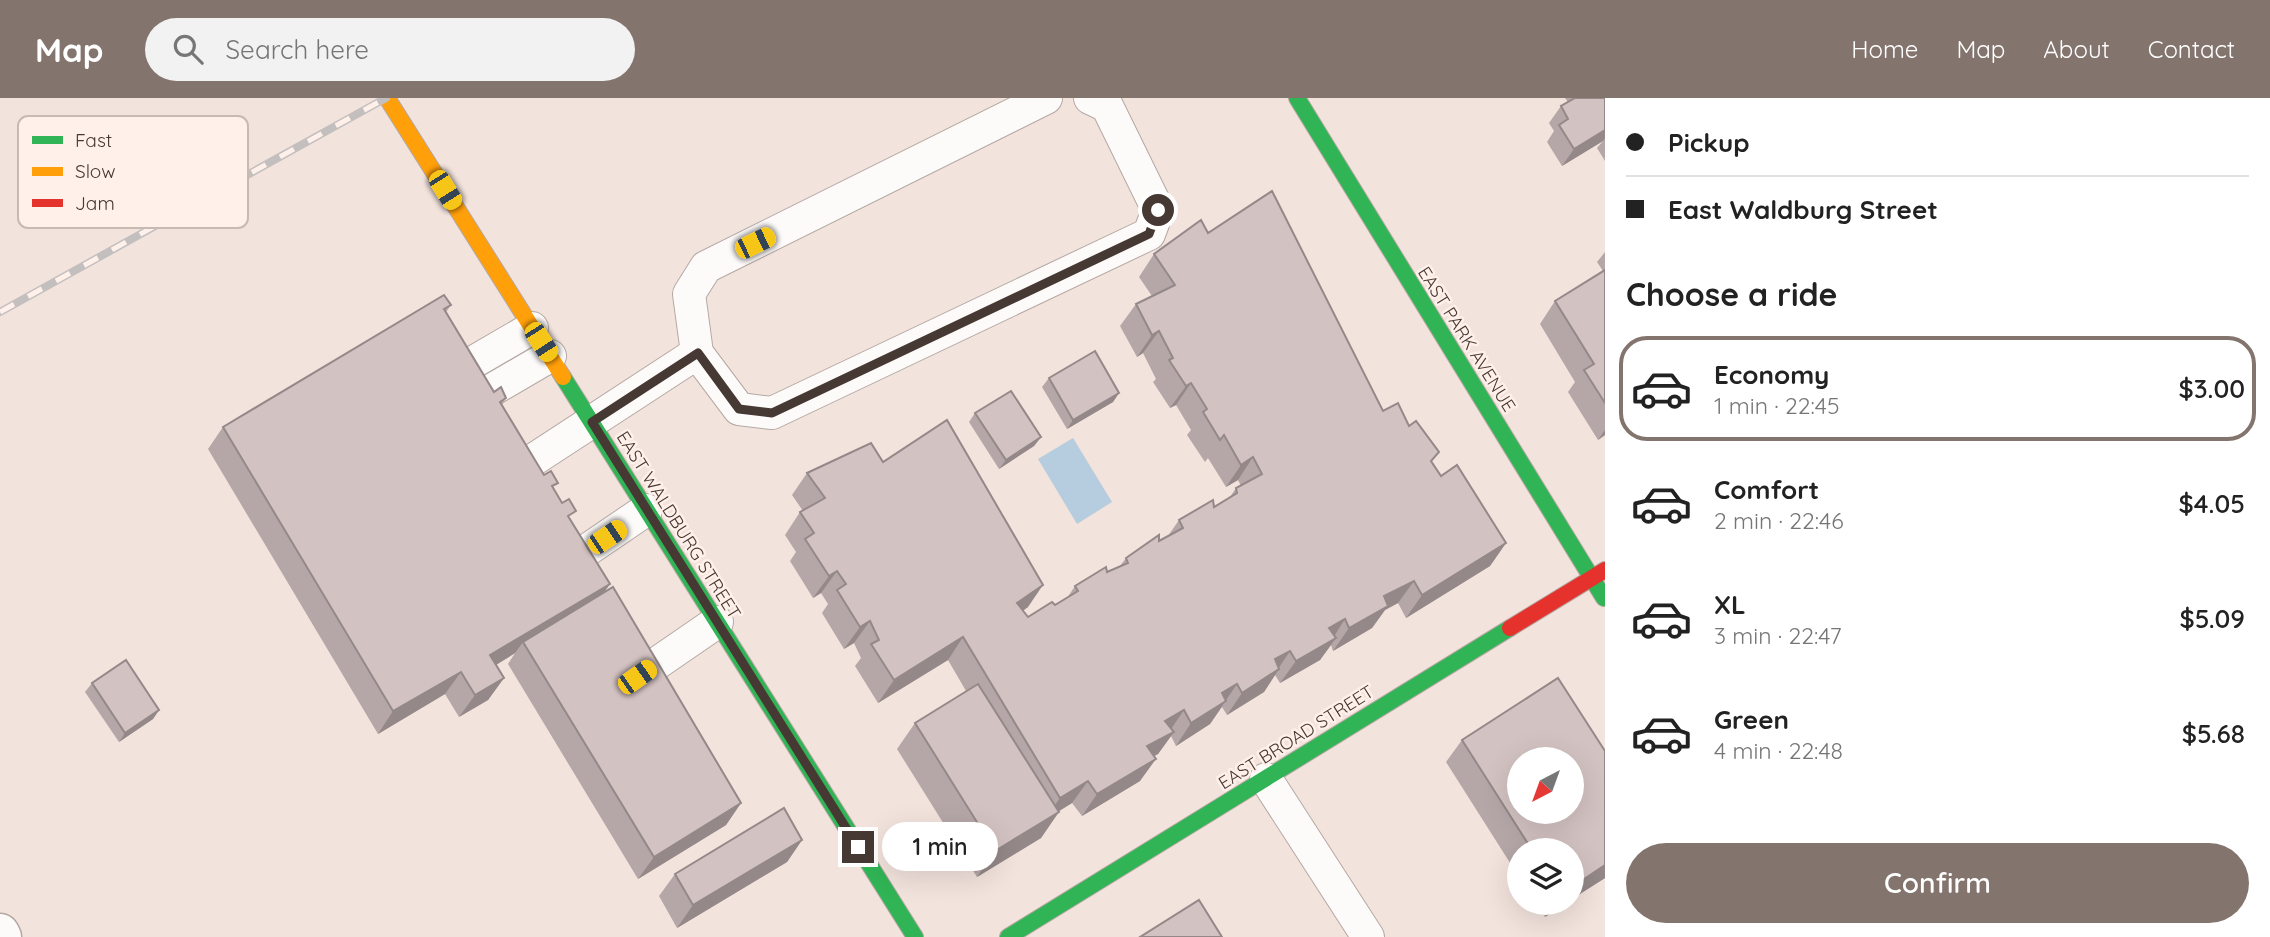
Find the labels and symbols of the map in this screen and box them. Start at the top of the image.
legend [18,116,248,228]
text: Fast [75,128,112,152]
text: Slow [75,159,116,183]
car [425,167,466,213]
text: Jam [75,191,115,215]
route start [1142,194,1174,226]
car [732,224,779,262]
street label: EAST PARK AVENUE [1413,262,1521,416]
car [521,319,562,365]
street label: EAST WALDBURG STREET [612,427,746,623]
car [584,517,631,557]
car [614,656,661,698]
street label: EAST BROAD STREET [1214,680,1378,794]
north arrow [1507,747,1584,824]
callout: 1 min [882,822,998,872]
route end [842,831,874,863]

